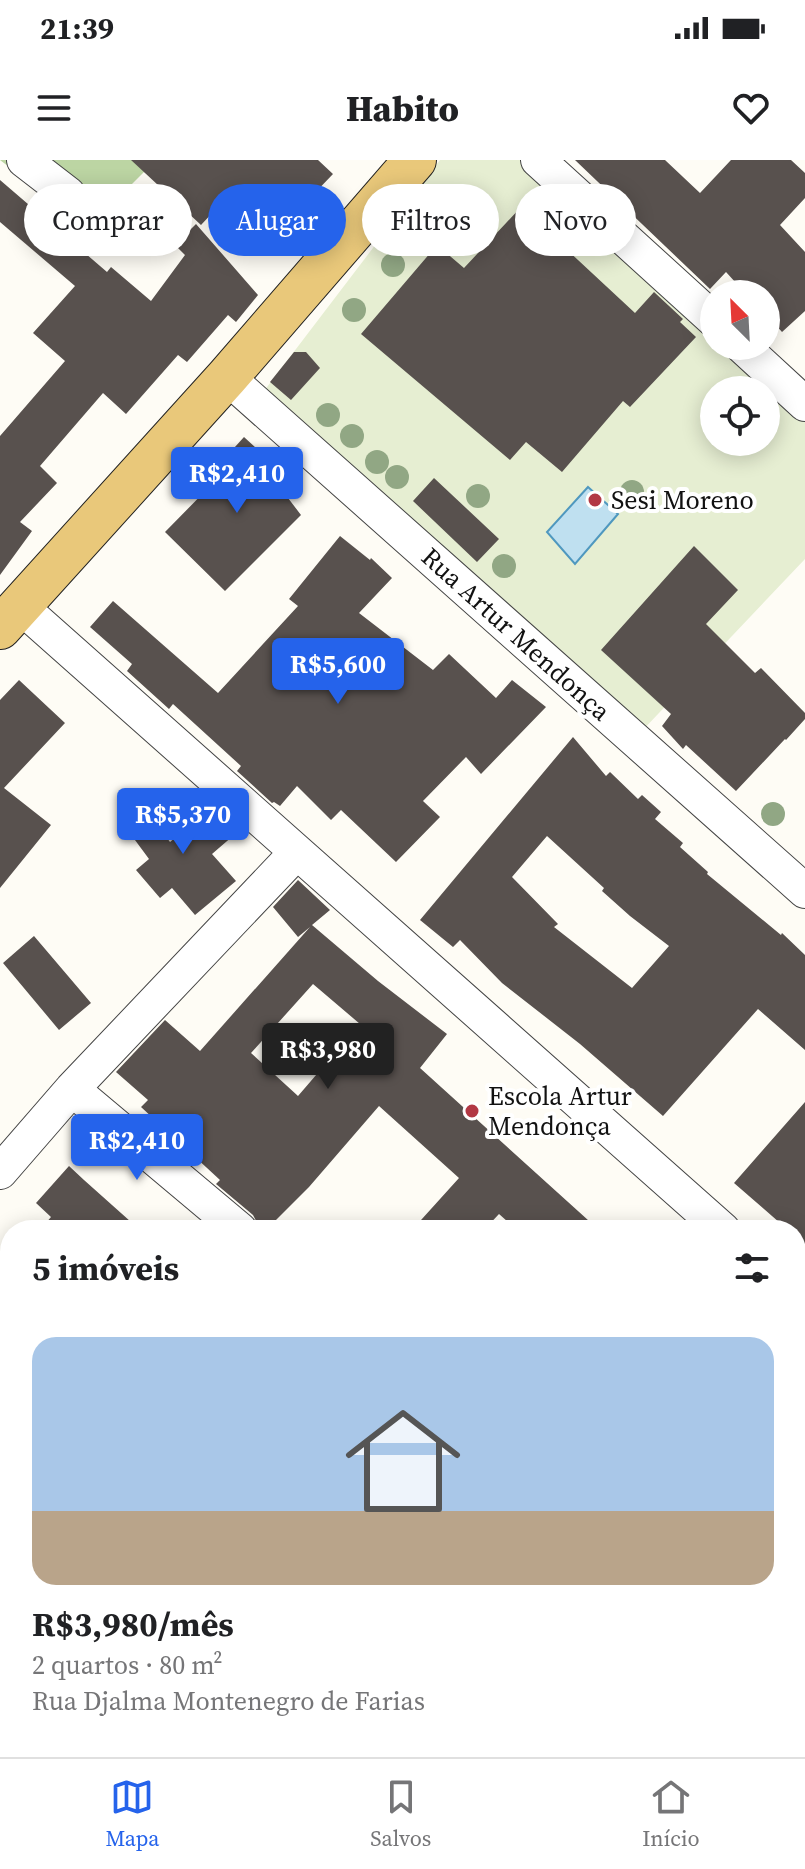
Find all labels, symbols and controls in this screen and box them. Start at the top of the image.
text: 21:39 [40,8,114,49]
text: Habito [346,84,459,133]
icon: menu [32,86,76,130]
icon: heart [729,86,773,130]
chip: Comprar [24,184,192,256]
chip: Alugar [208,184,346,256]
chip: Filtros [362,184,499,256]
chip: Novo [515,184,636,256]
north arrow [700,280,780,360]
map controls [700,280,780,456]
button: locate [700,376,780,456]
pin: R$2,410 [163,447,311,515]
text: R$2,410 [189,455,285,491]
place label: Sesi Moreno [611,482,754,518]
marker: Sesi Moreno [586,491,604,509]
street label: Rua Artur Mendonça [414,539,619,729]
pin: R$5,600 [264,638,412,706]
text: R$5,600 [290,646,386,682]
pin: R$5,370 [109,788,257,856]
text: R$5,370 [135,796,231,832]
pin: R$3,980 [254,1023,402,1091]
text: R$3,980 [280,1031,376,1067]
place label: Escola Artur Mendonça [488,1078,632,1144]
marker: Escola Artur Mendonça [463,1102,481,1120]
pin: R$2,410 [63,1114,211,1182]
text: R$2,410 [89,1122,185,1158]
text: 5 imóveis [32,1245,179,1291]
icon: filters [730,1246,774,1290]
icon: home [331,1389,475,1533]
text: R$3,980/mês [32,1601,234,1647]
text: 2 quartos · 80 m² [32,1647,223,1683]
text: Rua Djalma Montenegro de Farias [32,1683,425,1719]
tab: Mapa [105,1775,160,1853]
tab: Salvos [370,1775,431,1853]
tab: Início [642,1775,700,1853]

